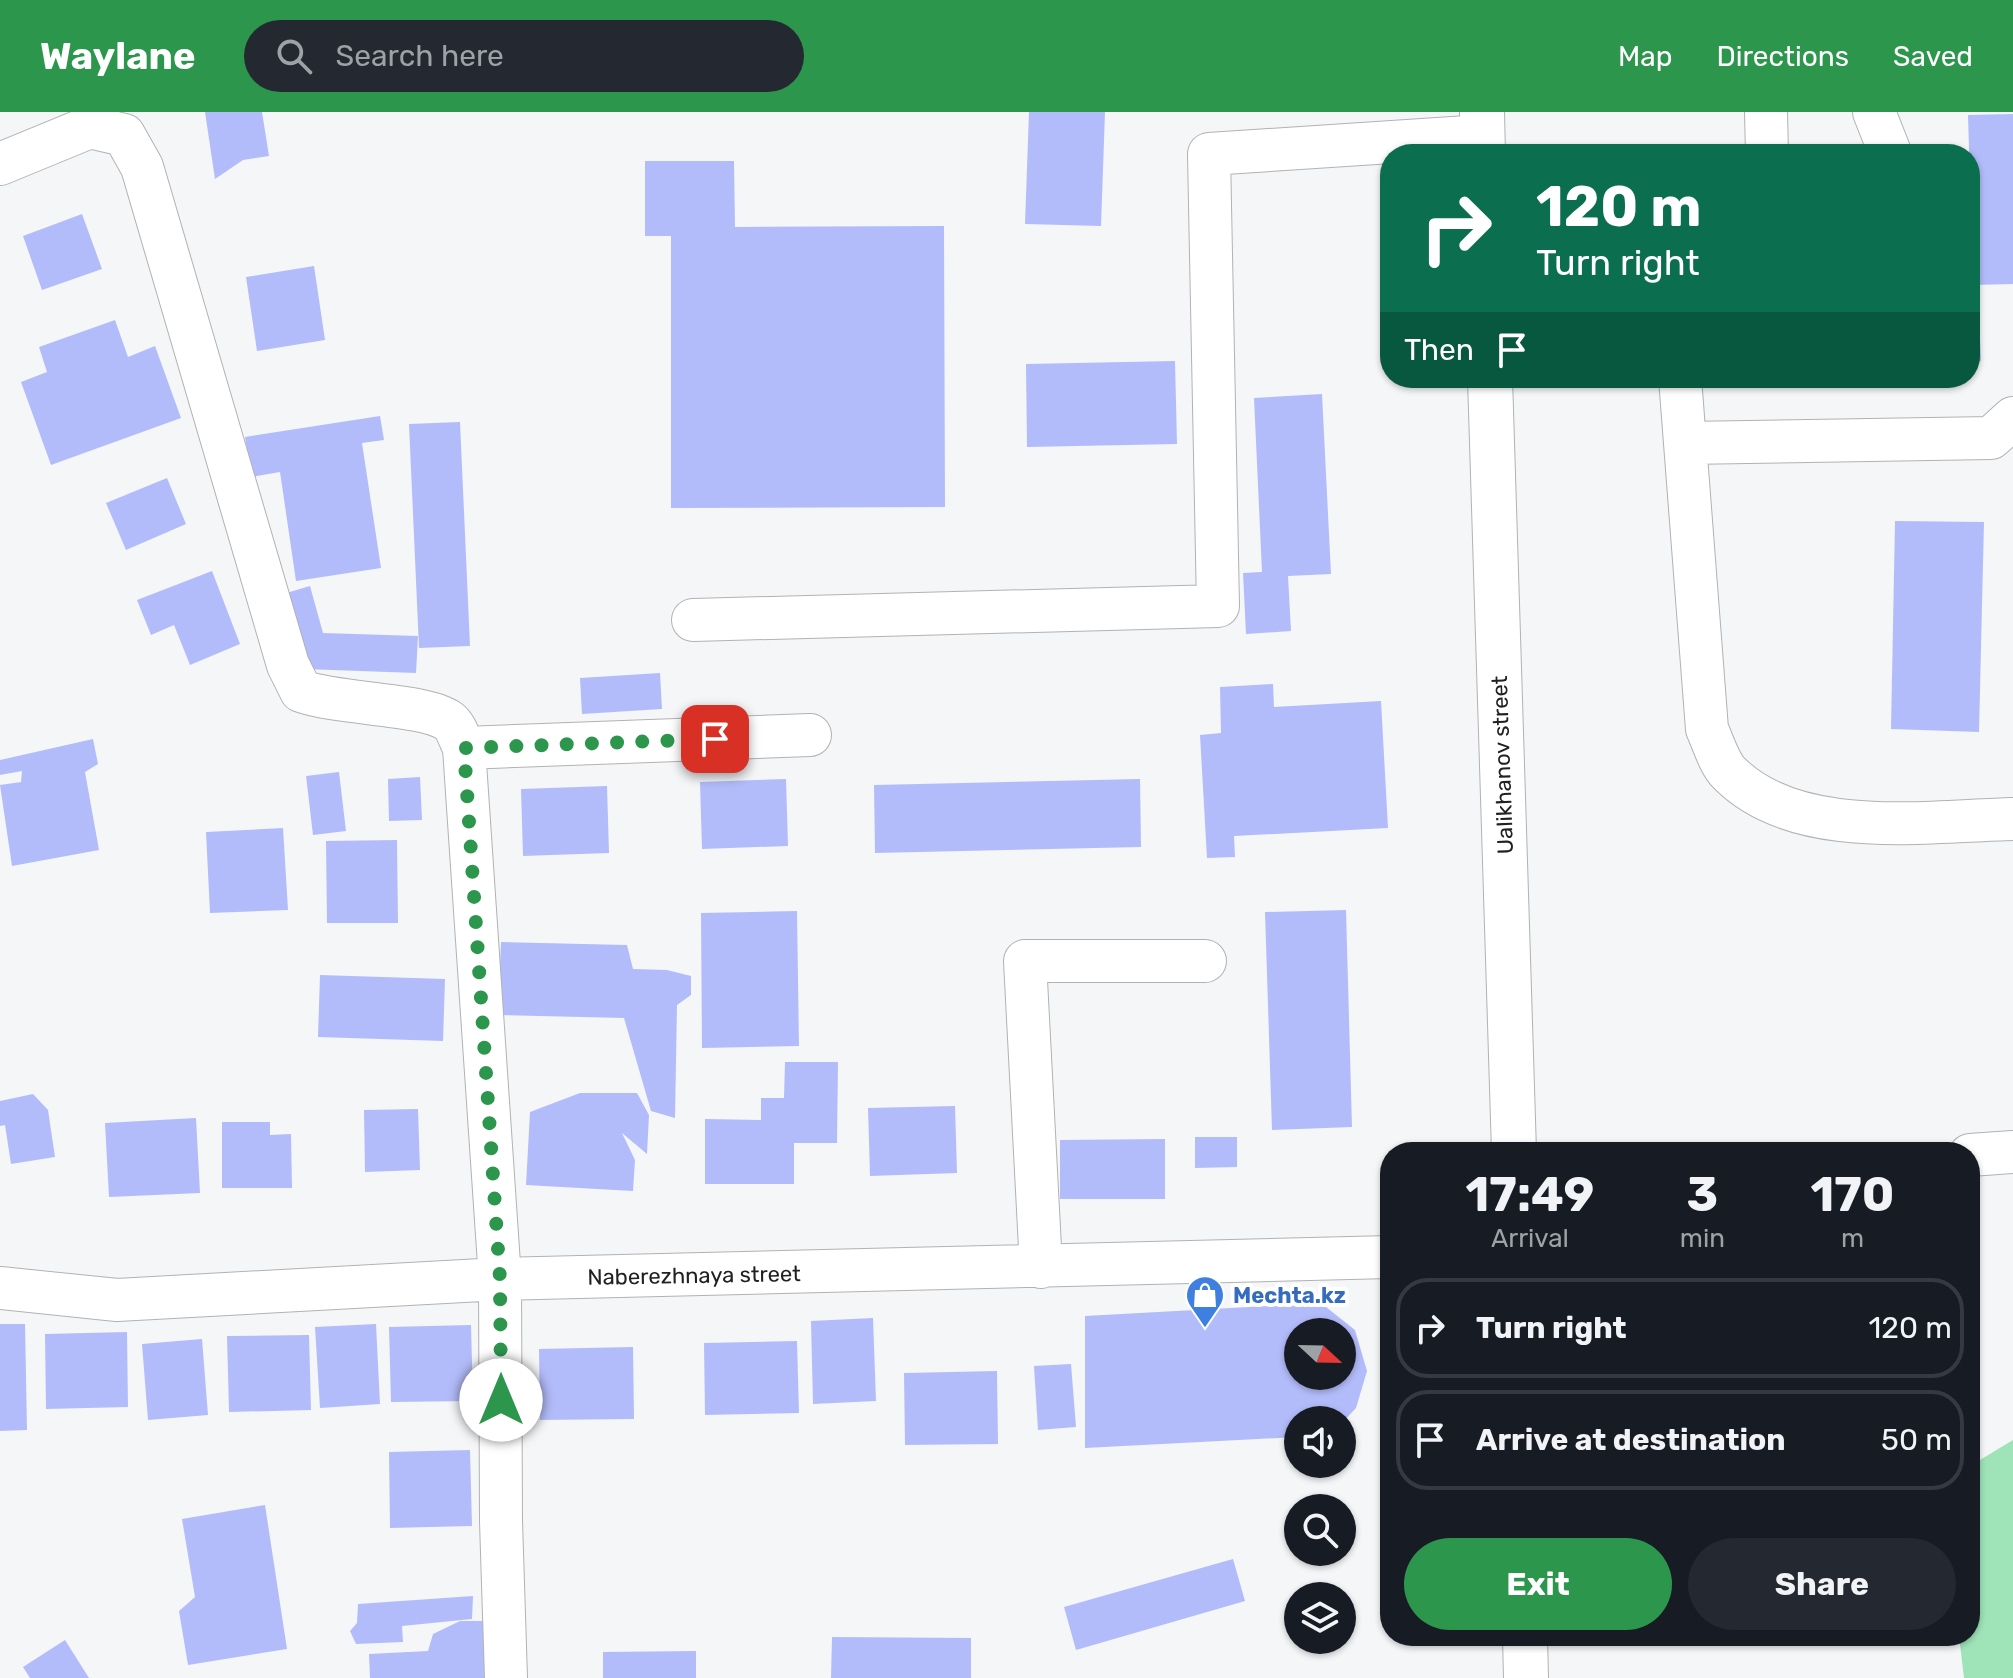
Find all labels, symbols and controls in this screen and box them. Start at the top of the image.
search box [244,20,804,92]
text: Waylane [40,33,196,79]
icon: search [272,34,316,78]
text: Search here [336,38,504,74]
text: Map [1618,40,1672,73]
text: Directions [1716,40,1849,73]
text: Saved [1893,40,1973,73]
text: 120 m [1536,174,1702,240]
icon: right [1404,176,1508,280]
text: Turn right [1536,241,1700,284]
icon: arrive [1490,328,1534,372]
text: Then [1404,332,1474,368]
street label: Ualikhanov street [1486,675,1519,855]
pin [681,705,749,773]
icon: arrive [693,717,737,761]
text: 17:49 [1466,1166,1594,1223]
text: 3 [1687,1166,1718,1223]
text: 170 [1810,1166,1894,1223]
text: Arrival [1491,1223,1569,1254]
text: min [1680,1223,1725,1254]
text: m [1841,1223,1864,1254]
street label: Naberezhnaya street [587,1260,801,1291]
shop icon: Mechta.kz [1184,1274,1226,1329]
place label: Mechta.kz [1233,1282,1346,1309]
icon: right [1408,1306,1452,1350]
text: Turn right [1476,1310,1627,1346]
text: 120 m [1868,1310,1952,1346]
north arrow [1284,1318,1356,1390]
map controls [1284,1318,1356,1654]
position arrow [459,1358,543,1442]
button: sound [1284,1406,1356,1478]
icon: arrive [1408,1418,1452,1462]
text: Arrive at destination [1476,1422,1786,1458]
text: 50 m [1881,1422,1952,1458]
button: search [1284,1494,1356,1566]
button: Exit [1404,1538,1672,1630]
button: Share [1688,1538,1956,1630]
button: layers [1284,1582,1356,1654]

